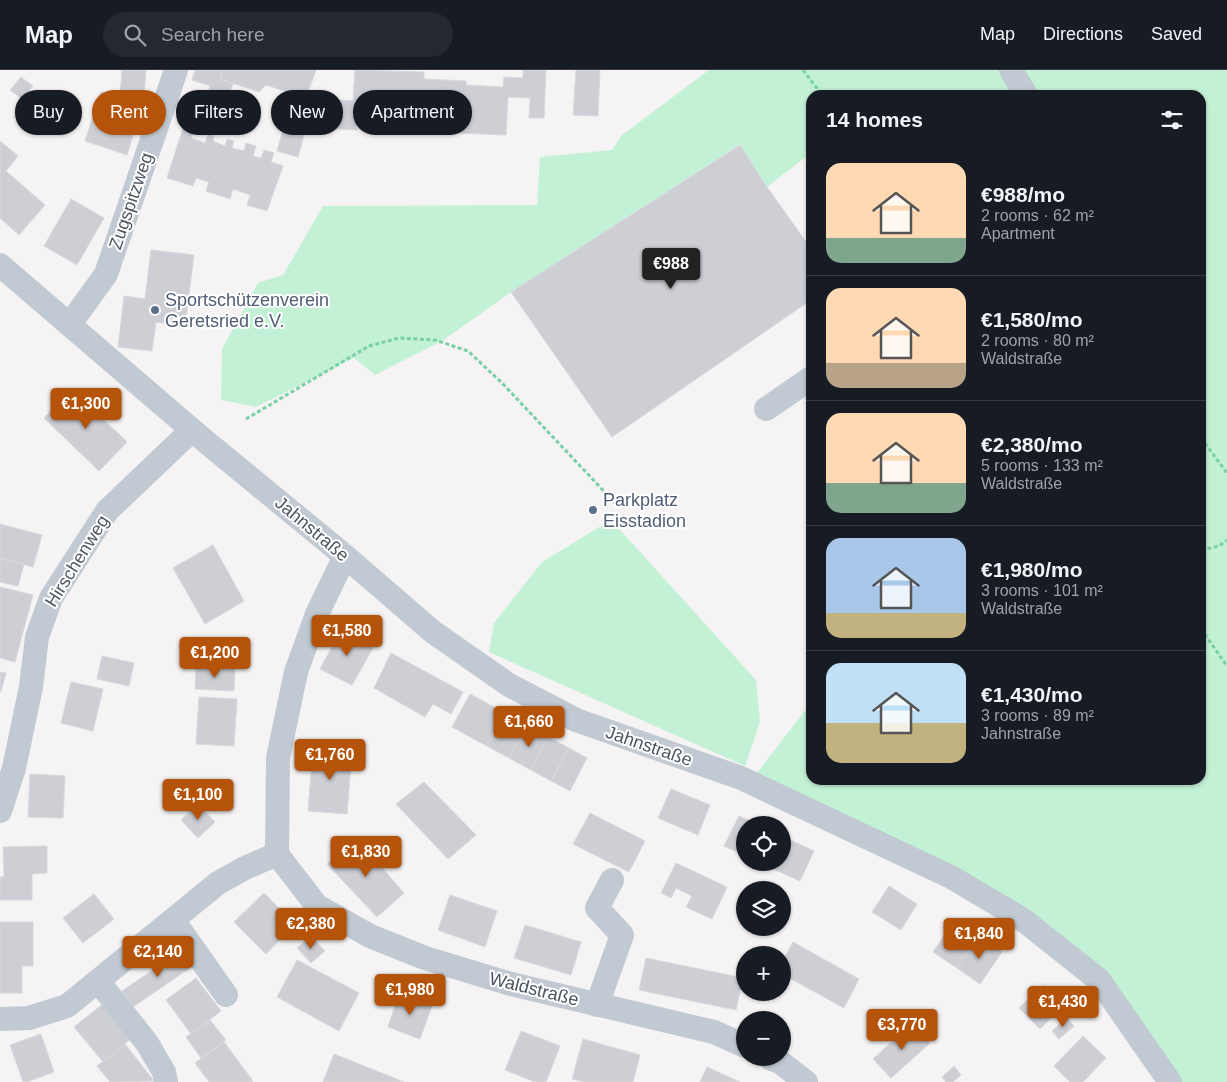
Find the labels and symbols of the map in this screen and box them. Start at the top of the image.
street label: Zugspitzweg [105,150,157,252]
pin: €988 [641,248,701,290]
place label: Sportschützenverein Geretsried e.V. [165,290,329,331]
marker: Sportschützenverein Geretsried e.V. [149,304,161,316]
pin: €1,300 [45,388,127,430]
place label: Parkplatz Eisstadion [603,490,686,531]
street label: Jahnstraße [271,492,353,566]
marker: Parkplatz Eisstadion [587,504,599,516]
street label: Hirschenweg [41,512,113,610]
pin: €1,580 [306,614,388,657]
pin: €1,200 [174,636,256,679]
pin: €1,660 [488,706,570,748]
street label: Jahnstraße [603,722,695,770]
pin: €1,760 [289,738,371,781]
pin: €1,100 [157,778,239,821]
pin: €1,830 [325,836,407,878]
pin: €2,380 [270,908,352,950]
pin: €1,840 [938,918,1020,960]
pin: €2,140 [117,936,199,978]
street label: Waldstraße [487,968,581,1010]
pin: €1,980 [369,974,451,1016]
pin: €1,430 [1022,986,1104,1028]
pin: €3,770 [861,1008,943,1051]

